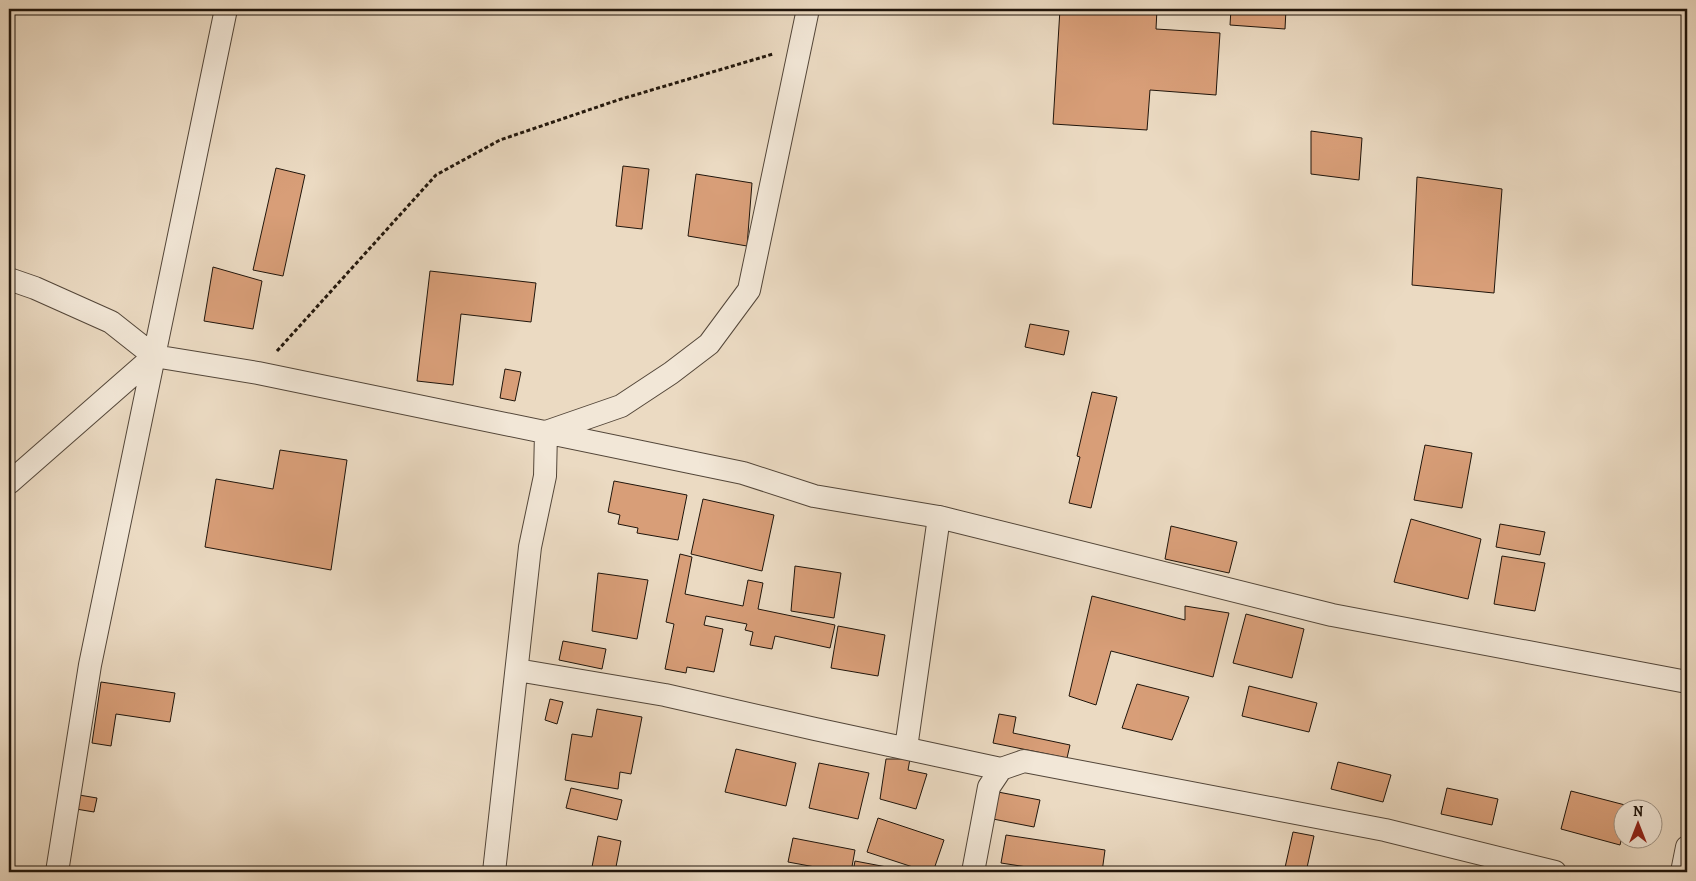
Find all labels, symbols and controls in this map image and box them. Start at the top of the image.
north arrow [1614,798,1664,848]
text: N [1633,802,1643,821]

